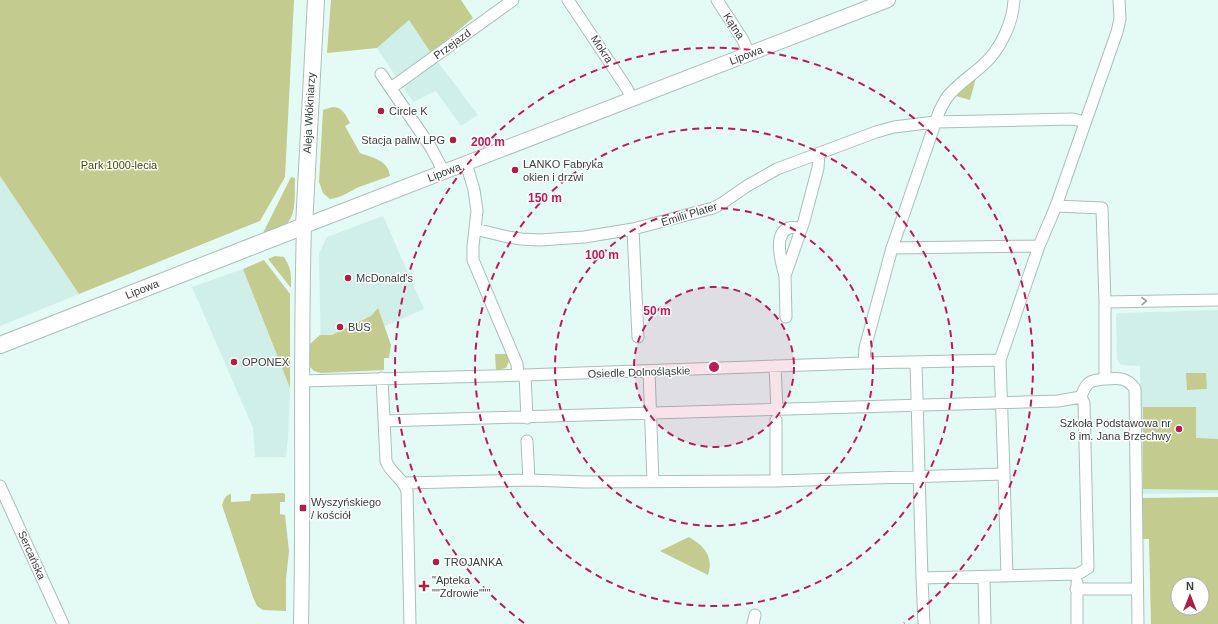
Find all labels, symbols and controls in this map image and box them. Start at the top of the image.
street label: Kątna [721,11,747,42]
street label: Przejazd [431,27,473,61]
street label: Mokra [589,33,616,66]
street label: Lipowa [728,43,765,67]
street label: Aleja Włókniarzy [301,72,317,154]
place label: Circle K [389,105,428,117]
marker: Circle K [376,106,386,116]
place label: Stacja paliw LPG [361,134,445,146]
marker: Stacja paliw LPG [448,135,458,145]
text: 200 m [471,135,505,149]
place label: LANKO Fabryka okien i drzwi [523,158,604,183]
park label: Park 1000-lecia [81,159,158,171]
street label: Lipowa [426,160,463,184]
marker: LANKO Fabryka okien i drzwi [510,165,520,175]
text: 150 m [528,191,562,205]
street label: Emilii Plater [659,200,719,228]
text: 100 m [585,248,619,262]
place label: McDonald's [356,272,414,284]
marker: McDonald's [343,273,353,283]
street label: Lipowa [124,277,161,301]
one-way arrow [1141,297,1147,306]
text: 50 m [643,304,671,318]
place label: BUS [348,321,371,333]
marker: BUS [335,322,345,332]
place label: OPONEX [242,356,290,368]
marker: OPONEX [229,357,239,367]
centre of rings [707,360,721,374]
street label: Osiedle Dolnośląskie [587,364,691,380]
place label: Szkoła Podstawowa nr 8 im. Jana Brzechwy [1060,417,1171,442]
marker: Szkoła Podstawowa nr 8 im. Jana Brzechwy [1174,424,1184,434]
place label: Wyszyńskiego / kościół [311,496,381,521]
marker: Wyszyńskiego / kościół [298,503,308,513]
street label: Sercańska [16,529,48,582]
place label: TROJANKA [444,556,503,568]
marker: TROJANKA [431,557,441,567]
place label: "Apteka ""Zdrowie""" [432,574,491,599]
north arrow [1170,576,1210,616]
text: N [1186,580,1194,592]
marker: "Apteka ""Zdrowie""" [419,581,429,591]

